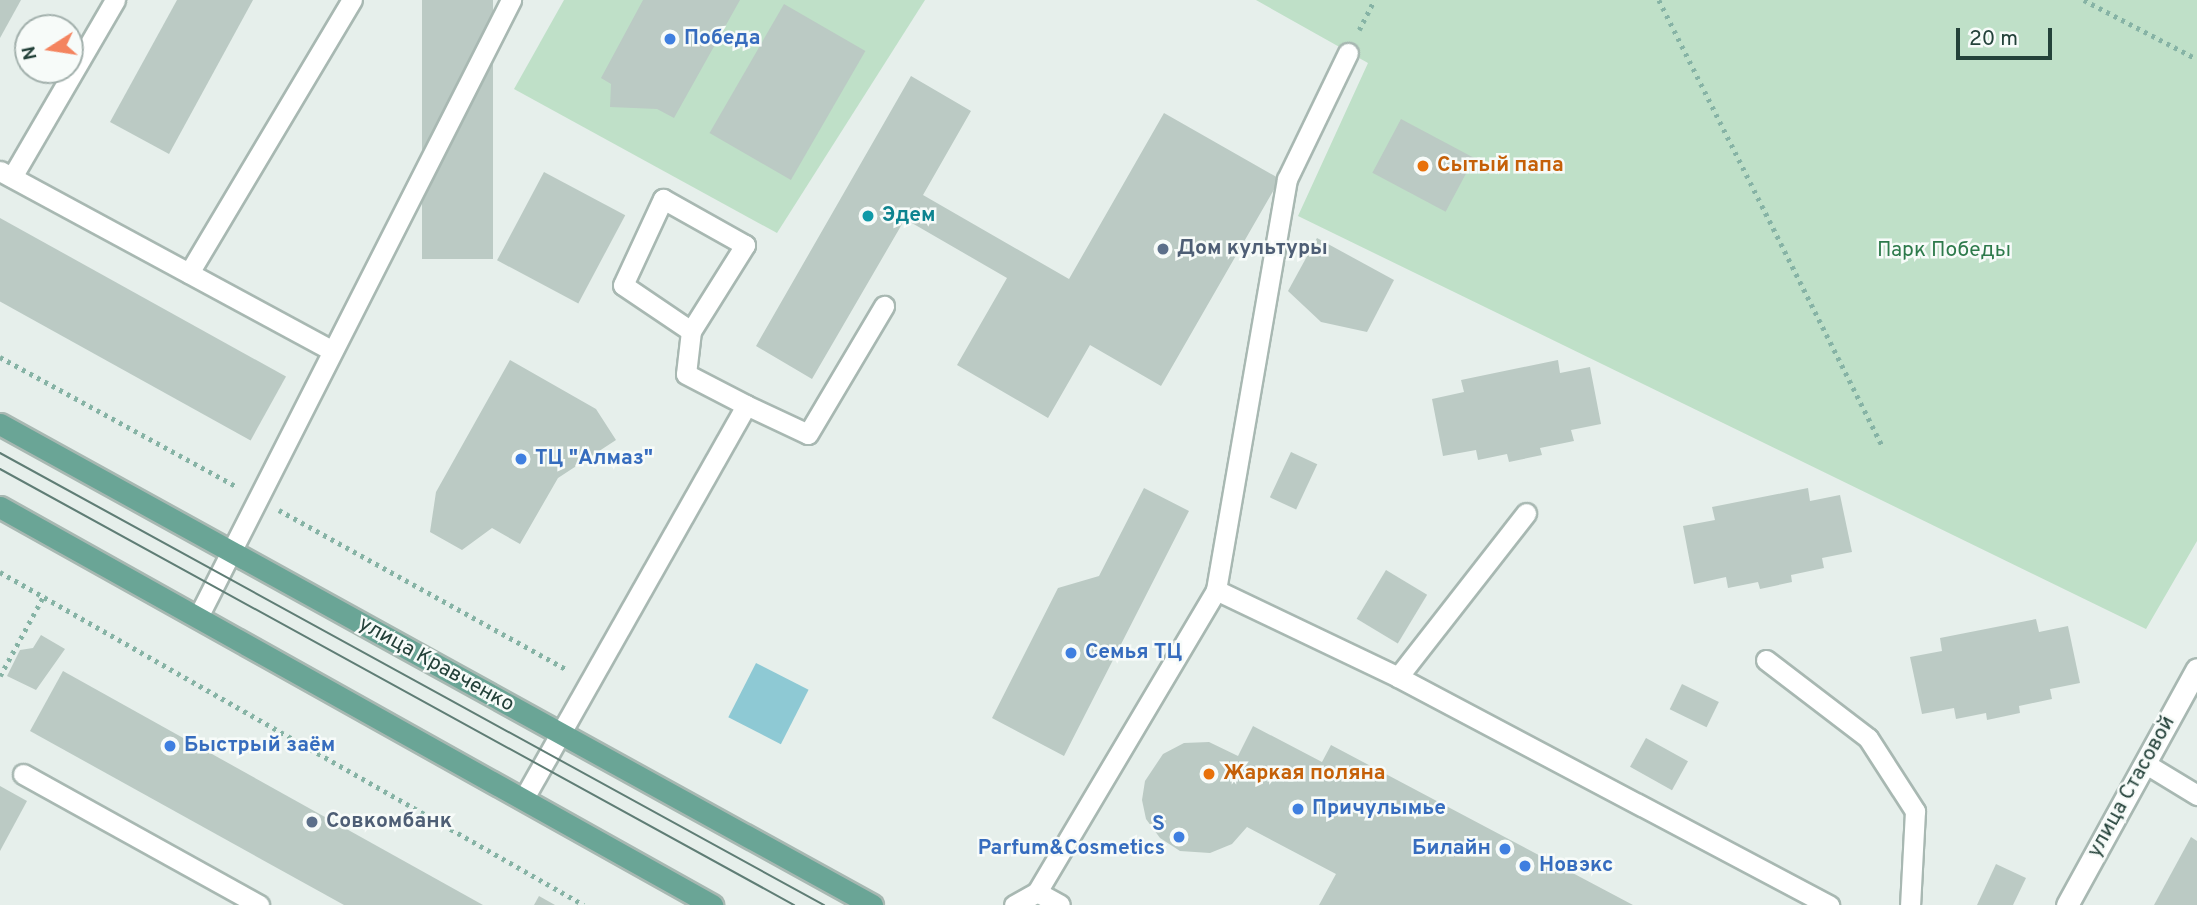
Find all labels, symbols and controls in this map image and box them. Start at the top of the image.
north arrow [14,14,84,84]
scale bar [1959,14,2055,58]
place label: Победа [684,26,760,52]
text: 20 m [1969,26,2018,53]
marker: Победа [662,31,678,47]
text: N [17,44,44,62]
place label: Сытый папа [1437,153,1564,179]
marker: Сытый папа [1415,158,1431,174]
place label: Эдем [882,203,936,229]
marker: Эдем [860,208,876,224]
place label: Дом культуры [1177,236,1328,262]
park label: Парк Победы [1877,238,2011,264]
marker: Дом культуры [1155,241,1171,257]
place label: ТЦ "Алмаз" [535,446,653,472]
marker: ТЦ "Алмаз" [513,451,529,467]
street label: улица Кравченко [354,612,518,718]
place label: Семья ТЦ [1085,640,1182,666]
marker: Семья ТЦ [1063,645,1079,661]
street label: улица Стасовой [2083,712,2181,862]
place label: Быстрый заём [184,733,335,759]
marker: Быстрый заём [162,738,178,754]
place label: Жаркая поляна [1223,761,1386,787]
marker: Жаркая поляна [1201,766,1217,782]
place label: Причулымье [1312,796,1446,822]
marker: Причулымье [1290,801,1306,817]
place label: Совкомбанк [326,809,452,835]
place label: S Parfum&Cosmetics [978,812,1165,862]
marker: Совкомбанк [304,814,320,830]
marker: S Parfum&Cosmetics [1171,829,1187,845]
place label: Билайн [1412,836,1491,862]
marker: Билайн [1497,841,1513,857]
place label: Новэкс [1539,853,1613,879]
marker: Новэкс [1517,858,1533,874]

